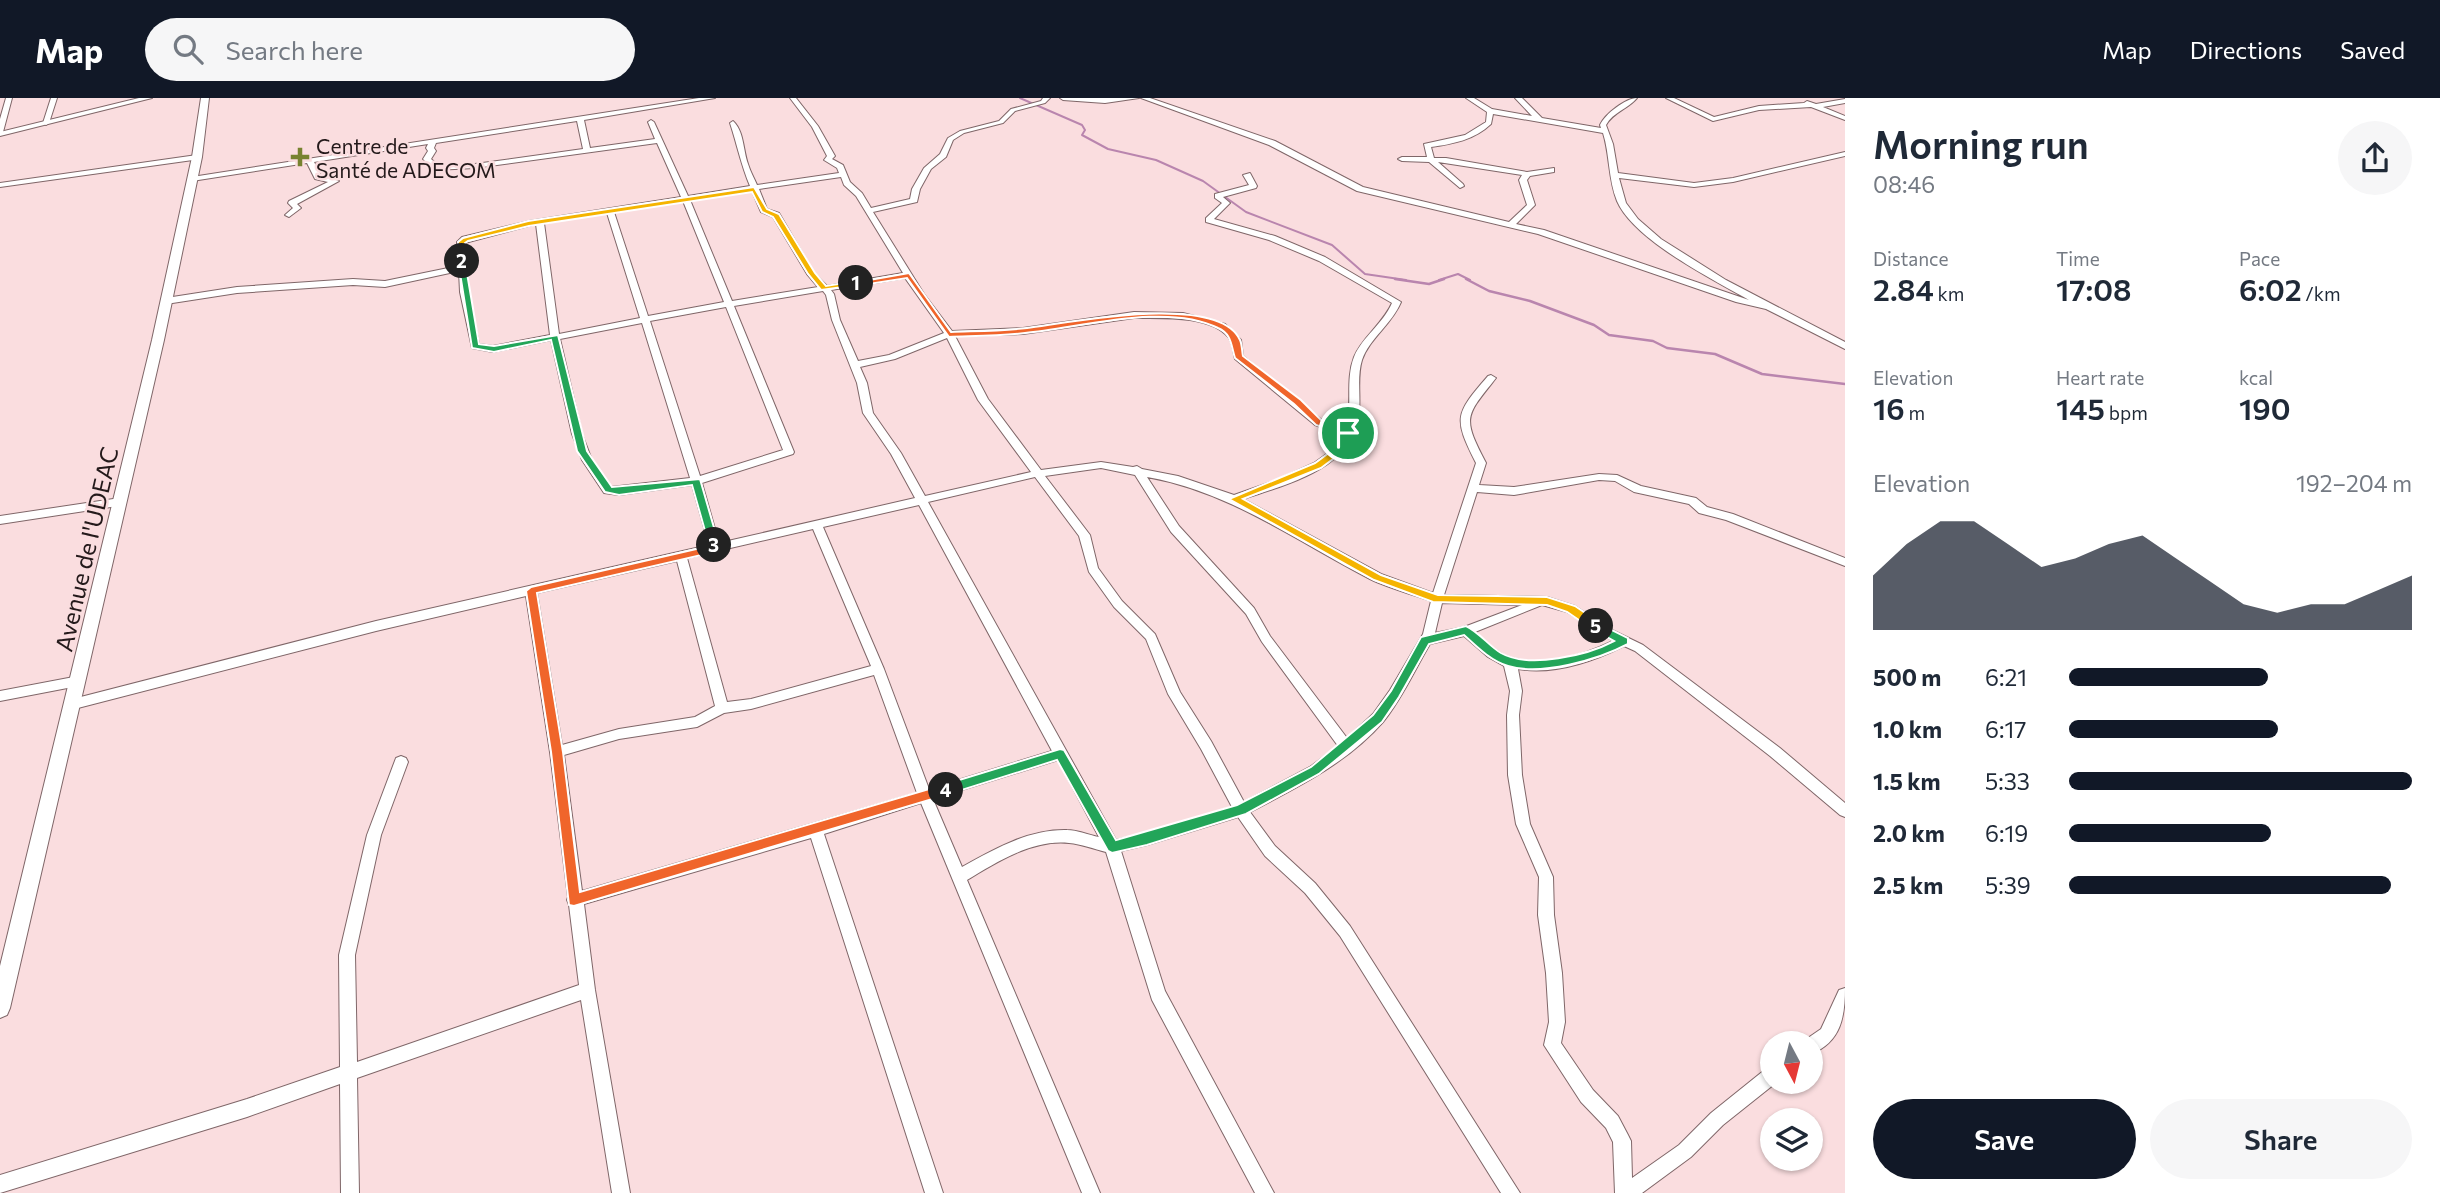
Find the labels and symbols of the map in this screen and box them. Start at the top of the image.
place label: Centre de Santé de ADECOM [316,133,496,182]
marker: Centre de Santé de ADECOM [290,147,310,167]
pin: 2 [444,244,480,278]
pin: 1 [838,266,874,300]
pin [1318,403,1378,463]
street label: Avenue de I'UDEAC [48,444,124,654]
pin: 3 [696,528,732,562]
pin: 5 [1578,608,1614,644]
pin: 4 [928,772,964,808]
north arrow [1760,1031,1824,1094]

